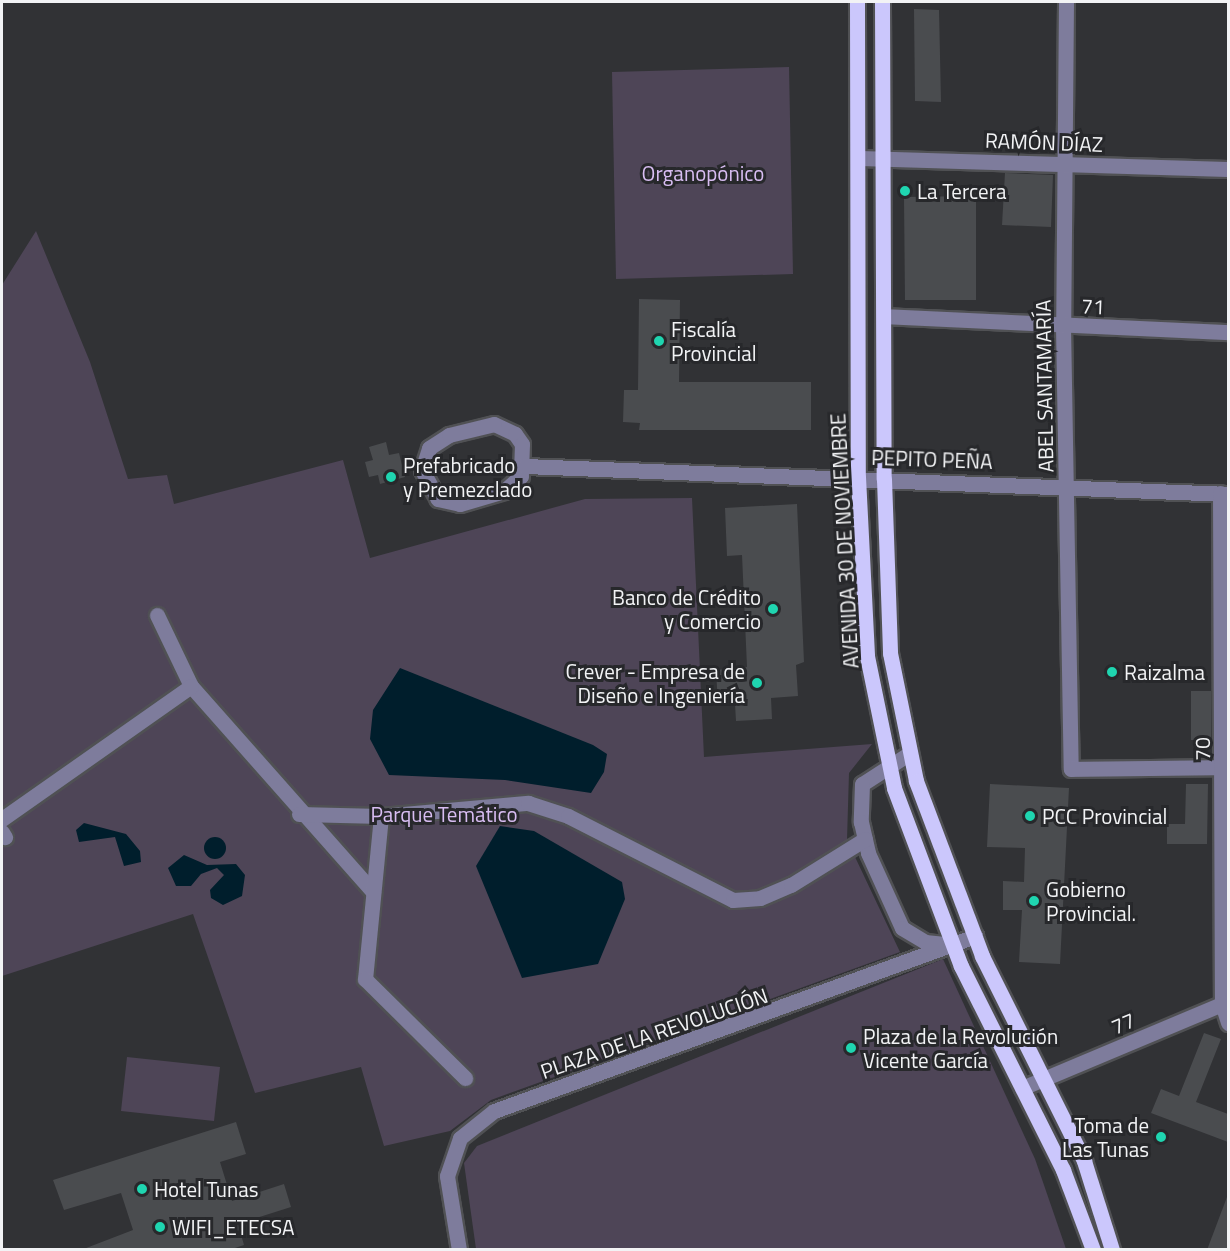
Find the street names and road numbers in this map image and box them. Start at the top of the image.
street label: RAMÓN DÍAZ [985,127,1103,157]
street label: 71 [1081,293,1105,319]
street label: ABEL SANTAMARÍA [1030,299,1058,473]
street label: AVENIDA 30 DE NOVIEMBRE [825,413,863,669]
street label: PEPITO PEÑA [871,444,993,474]
street label: 70 [1189,737,1215,761]
street label: PLAZA DE LA REVOLUCIÓN [537,982,771,1084]
street label: 77 [1107,1007,1139,1039]

